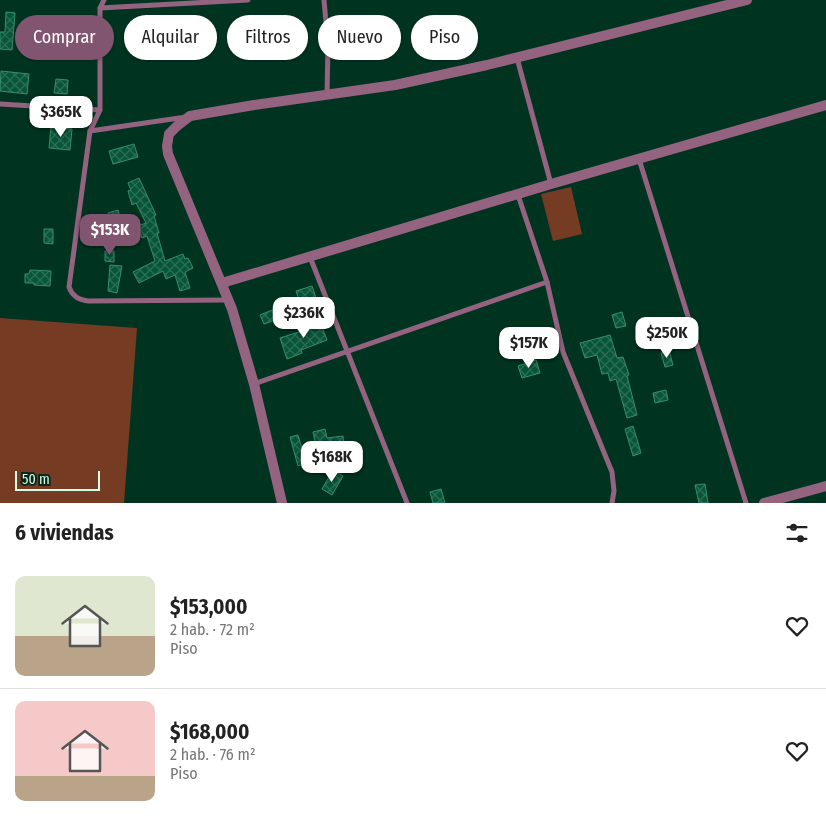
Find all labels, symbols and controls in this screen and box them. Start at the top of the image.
chip: Comprar [15,15,114,60]
chip: Alquilar [124,15,217,60]
chip: Filtros [227,15,308,60]
chip: Nuevo [318,15,401,60]
chip: Piso [411,15,478,60]
pin: $365K [26,96,96,138]
text: $365K [41,102,81,121]
pin: $153K [75,214,145,256]
text: $153K [91,220,129,239]
pin: $236K [269,296,339,339]
text: $236K [284,303,324,322]
pin: $250K [632,316,702,359]
text: $250K [646,323,688,342]
pin: $157K [494,326,564,369]
text: $157K [510,333,548,352]
pin: $168K [297,440,367,483]
text: $168K [312,447,352,466]
scale bar [15,468,100,491]
text: 50 m [22,471,50,488]
icon: filters [783,519,811,547]
text: 6 viviendas [15,520,114,546]
text: $153,000 [170,594,248,620]
icon: home [55,596,115,656]
icon: heart [783,612,811,640]
text: 2 hab. · 72 m² [170,620,255,639]
text: Piso [170,639,198,658]
text: $168,000 [170,719,250,745]
icon: home [55,721,115,781]
icon: heart [783,737,811,765]
text: 2 hab. · 76 m² [170,745,256,764]
text: Piso [170,764,198,783]

